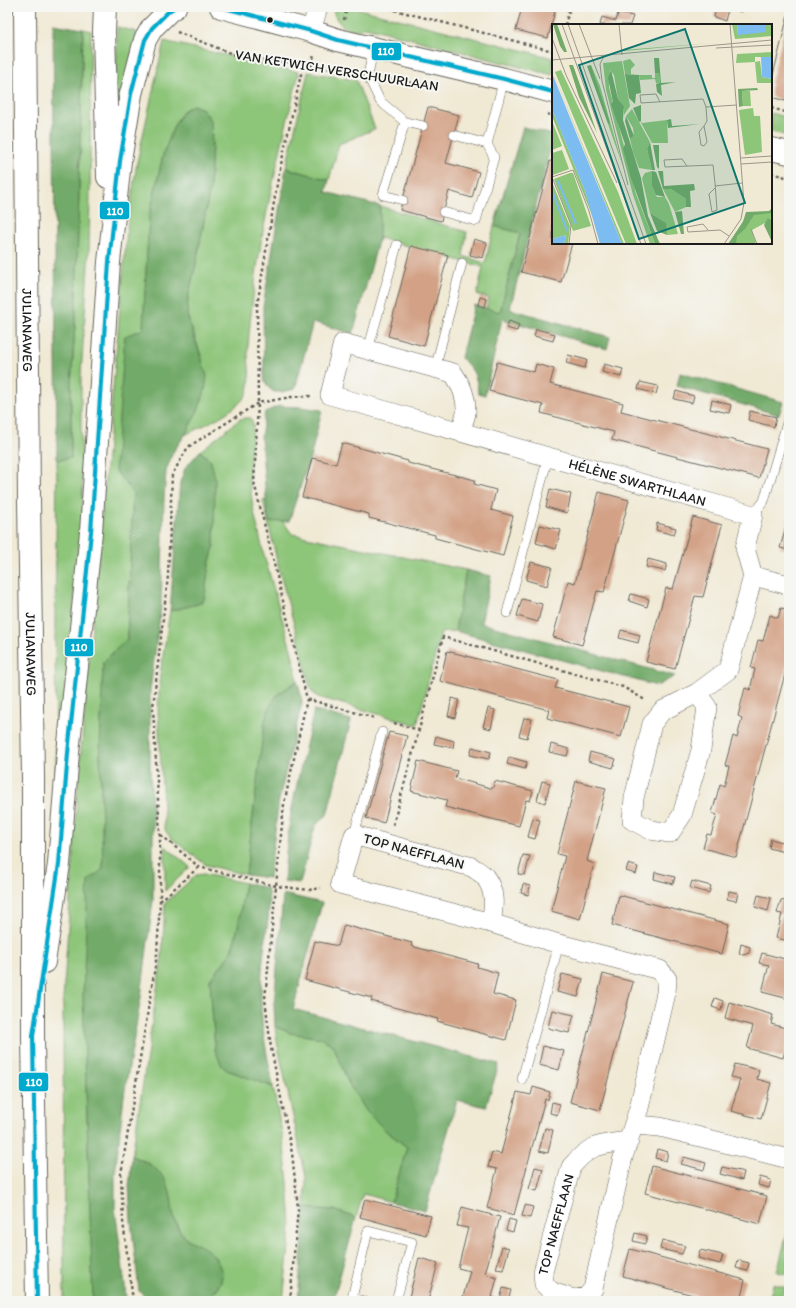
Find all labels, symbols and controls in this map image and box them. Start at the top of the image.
unlabelled marker [265,15,275,25]
inset map [552,24,772,244]
line badge: 110 [371,42,402,61]
text: 110 [378,45,395,58]
street label: VAN KETWICH VERSCHUURLAAN [234,46,440,95]
line badge: 110 [99,201,130,220]
text: 110 [107,205,124,218]
street label: JULIANAWEG [18,288,36,372]
street label: HÉLÈNE SWARTHLAAN [567,455,708,510]
street label: JULIANAWEG [22,612,40,696]
line badge: 110 [64,638,94,657]
text: 110 [71,641,88,654]
street label: TOP NAEFFLAAN [361,830,466,873]
line badge: 110 [18,1072,49,1092]
text: 110 [26,1076,43,1089]
street label: TOP NAEFFLAAN [535,1172,578,1277]

